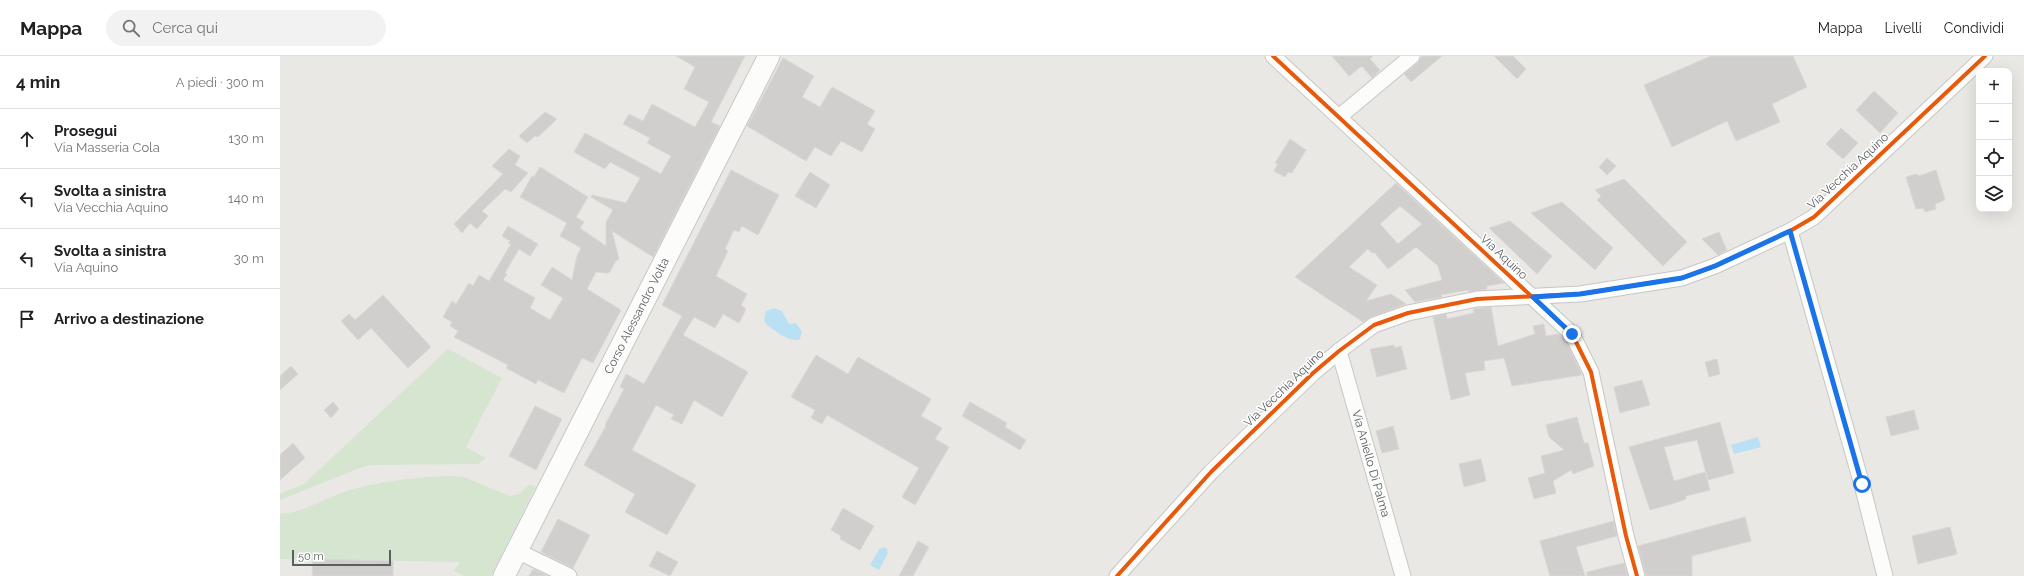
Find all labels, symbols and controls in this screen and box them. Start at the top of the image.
search box [106,10,386,46]
text: Mappa [20,17,82,39]
icon: search [120,17,142,39]
text: Cerca qui [152,19,218,37]
text: Mappa [1818,20,1863,36]
text: Livelli [1885,20,1922,36]
text: Condividi [1944,20,2004,36]
map controls [1976,68,2012,212]
button: + [1976,68,2012,104]
text: 4 min [16,72,60,92]
text: A piedi · 300 m [176,75,264,90]
button: − [1976,104,2012,140]
text: Prosegui [54,122,117,140]
icon: ahead [16,128,38,150]
street label: Via Vecchia Aquino [1805,130,1891,212]
text: 130 m [228,131,264,146]
text: Via Masseria Cola [54,140,160,155]
button: locate [1976,140,2012,176]
button: layers [1976,176,2012,212]
text: Svolta a sinistra [54,182,166,200]
icon: left [16,188,38,210]
text: 140 m [228,191,264,206]
text: Via Vecchia Aquino [54,200,168,215]
street label: Via Aquino [1478,232,1530,282]
text: Svolta a sinistra [54,242,166,260]
icon: left [16,248,38,270]
text: 30 m [234,251,264,266]
street label: Corso Alessandro Volta [601,255,672,376]
text: Via Aquino [54,260,118,275]
icon: arrive [16,308,38,330]
text: Arrivo a destinazione [54,310,204,328]
route end [1563,325,1581,343]
street label: Via Vecchia Aquino [1241,346,1327,430]
street label: Via Aniello Di Palma [1349,408,1393,519]
route start [1853,475,1871,493]
scale bar [292,548,391,567]
text: 50 m [298,550,324,563]

